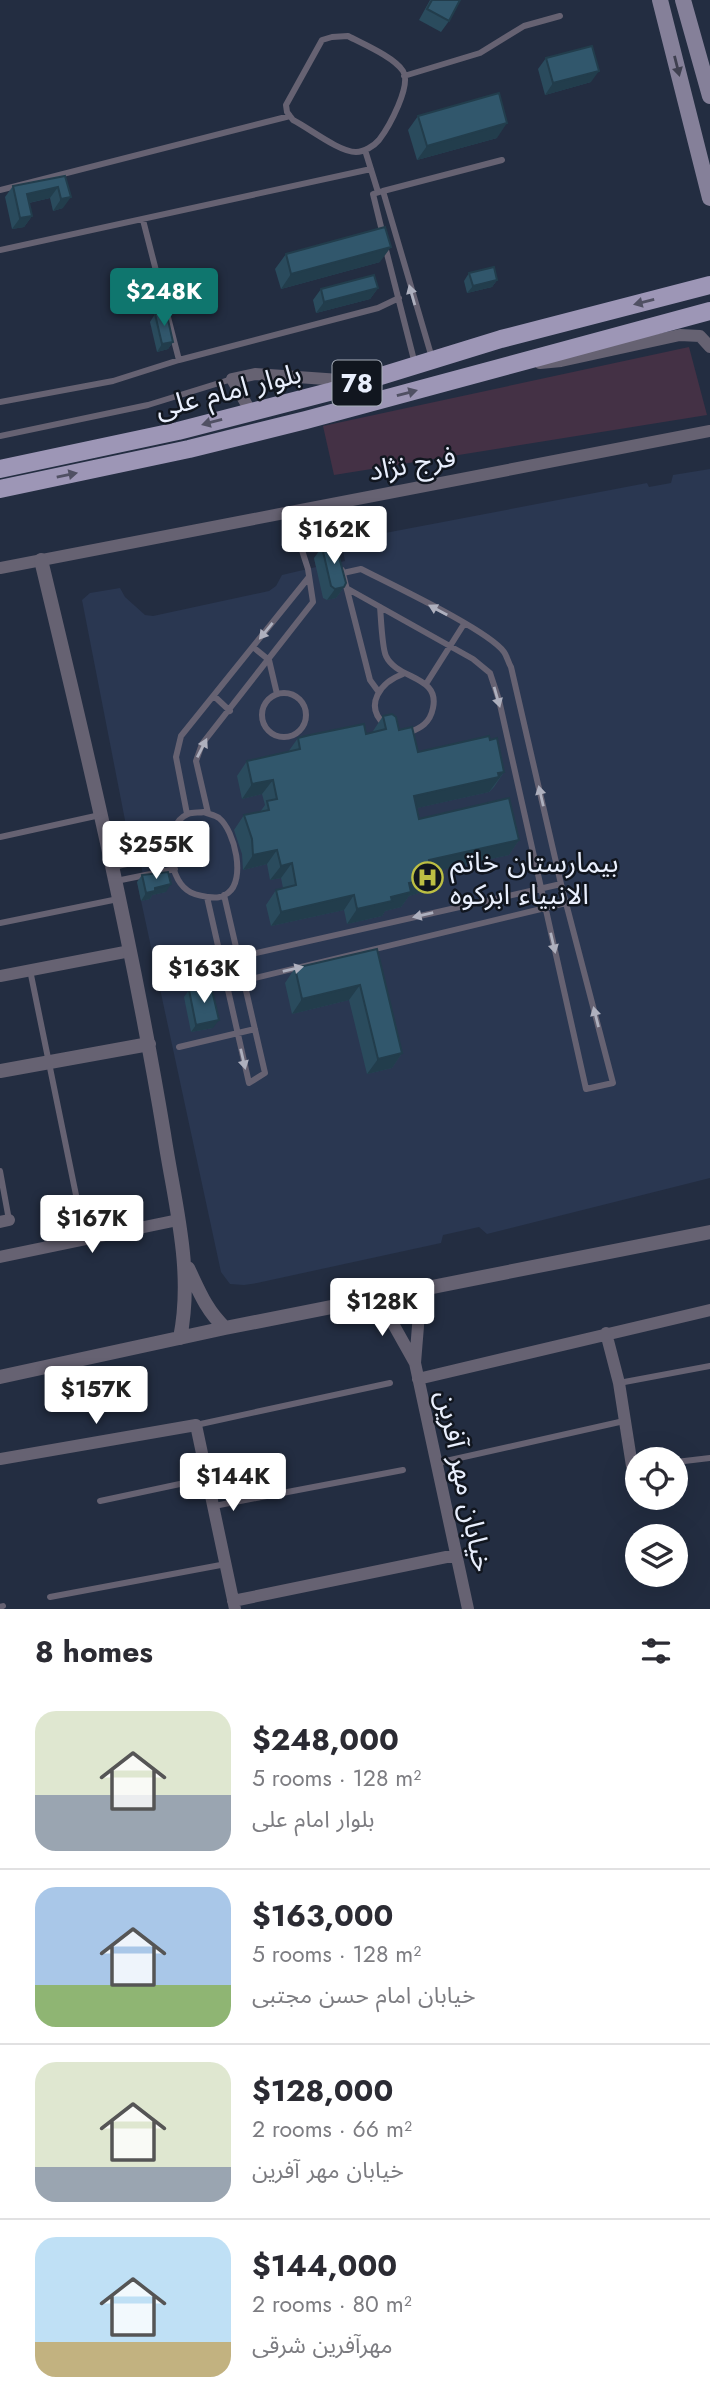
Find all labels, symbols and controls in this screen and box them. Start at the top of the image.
one-way arrow [672,55,683,77]
pin: $248K [115,268,213,328]
text: $248K [126,274,202,308]
one-way arrow [406,284,417,306]
one-way arrow [633,297,655,308]
street label: بلوار امام علی [151,353,305,428]
road number: 78 [332,360,382,406]
one-way arrow [397,388,418,398]
one-way arrow [201,417,223,428]
street label: فرج نژاد [365,436,459,491]
one-way arrow [56,470,78,481]
pin: $162K [285,506,383,566]
text: $162K [298,512,370,546]
one-way arrow [428,604,448,616]
one-way arrow [259,621,274,639]
one-way arrow [493,687,503,708]
one-way arrow [196,738,207,758]
one-way arrow [535,785,546,807]
pin: $255K [107,822,205,881]
text: $255K [118,827,194,861]
place label: بیمارستان خاتم الانبیاء ابرکوه [450,842,619,915]
hospital icon: بیمارستان خاتم الانبیاء ابرکوه [410,861,444,895]
one-way arrow [412,910,434,921]
one-way arrow [548,932,559,954]
pin: $163K [155,946,253,1005]
text: $163K [168,951,240,985]
one-way arrow [282,963,304,974]
one-way arrow [590,1006,601,1028]
one-way arrow [238,1048,249,1070]
pin: $167K [43,1196,141,1255]
text: $167K [56,1201,128,1235]
pin: $128K [333,1278,431,1338]
text: $128K [346,1284,418,1318]
pin: $157K [47,1366,145,1426]
text: $157K [61,1372,131,1406]
street label: خیابان مهر آفرین [425,1386,504,1576]
map controls [625,1447,688,1587]
button: locate [625,1447,688,1510]
pin: $144K [184,1454,282,1513]
text: $144K [196,1459,270,1493]
button: layers [625,1524,688,1587]
text: 8 homes [35,1630,153,1673]
icon: filters [637,1632,675,1670]
text: $248,000 [252,1718,399,1761]
icon: home [91,1739,175,1823]
text: 5 rooms · 128 m² [252,1761,421,1795]
text: بلوار امام علی [252,1802,374,1836]
text: $163,000 [252,1894,393,1937]
icon: home [91,1915,175,1999]
text: 5 rooms · 128 m² [252,1937,421,1971]
text: خیابان امام حسن مجتبی [252,1978,476,2012]
text: $128,000 [252,2069,393,2112]
icon: home [91,2090,175,2174]
text: 2 rooms · 66 m² [252,2112,412,2146]
text: خیابان مهر آفرین [252,2153,404,2187]
text: $144,000 [252,2244,397,2287]
icon: home [91,2265,175,2349]
text: 2 rooms · 80 m² [252,2287,412,2321]
text: مهرآفرین شرقی [252,2328,393,2362]

